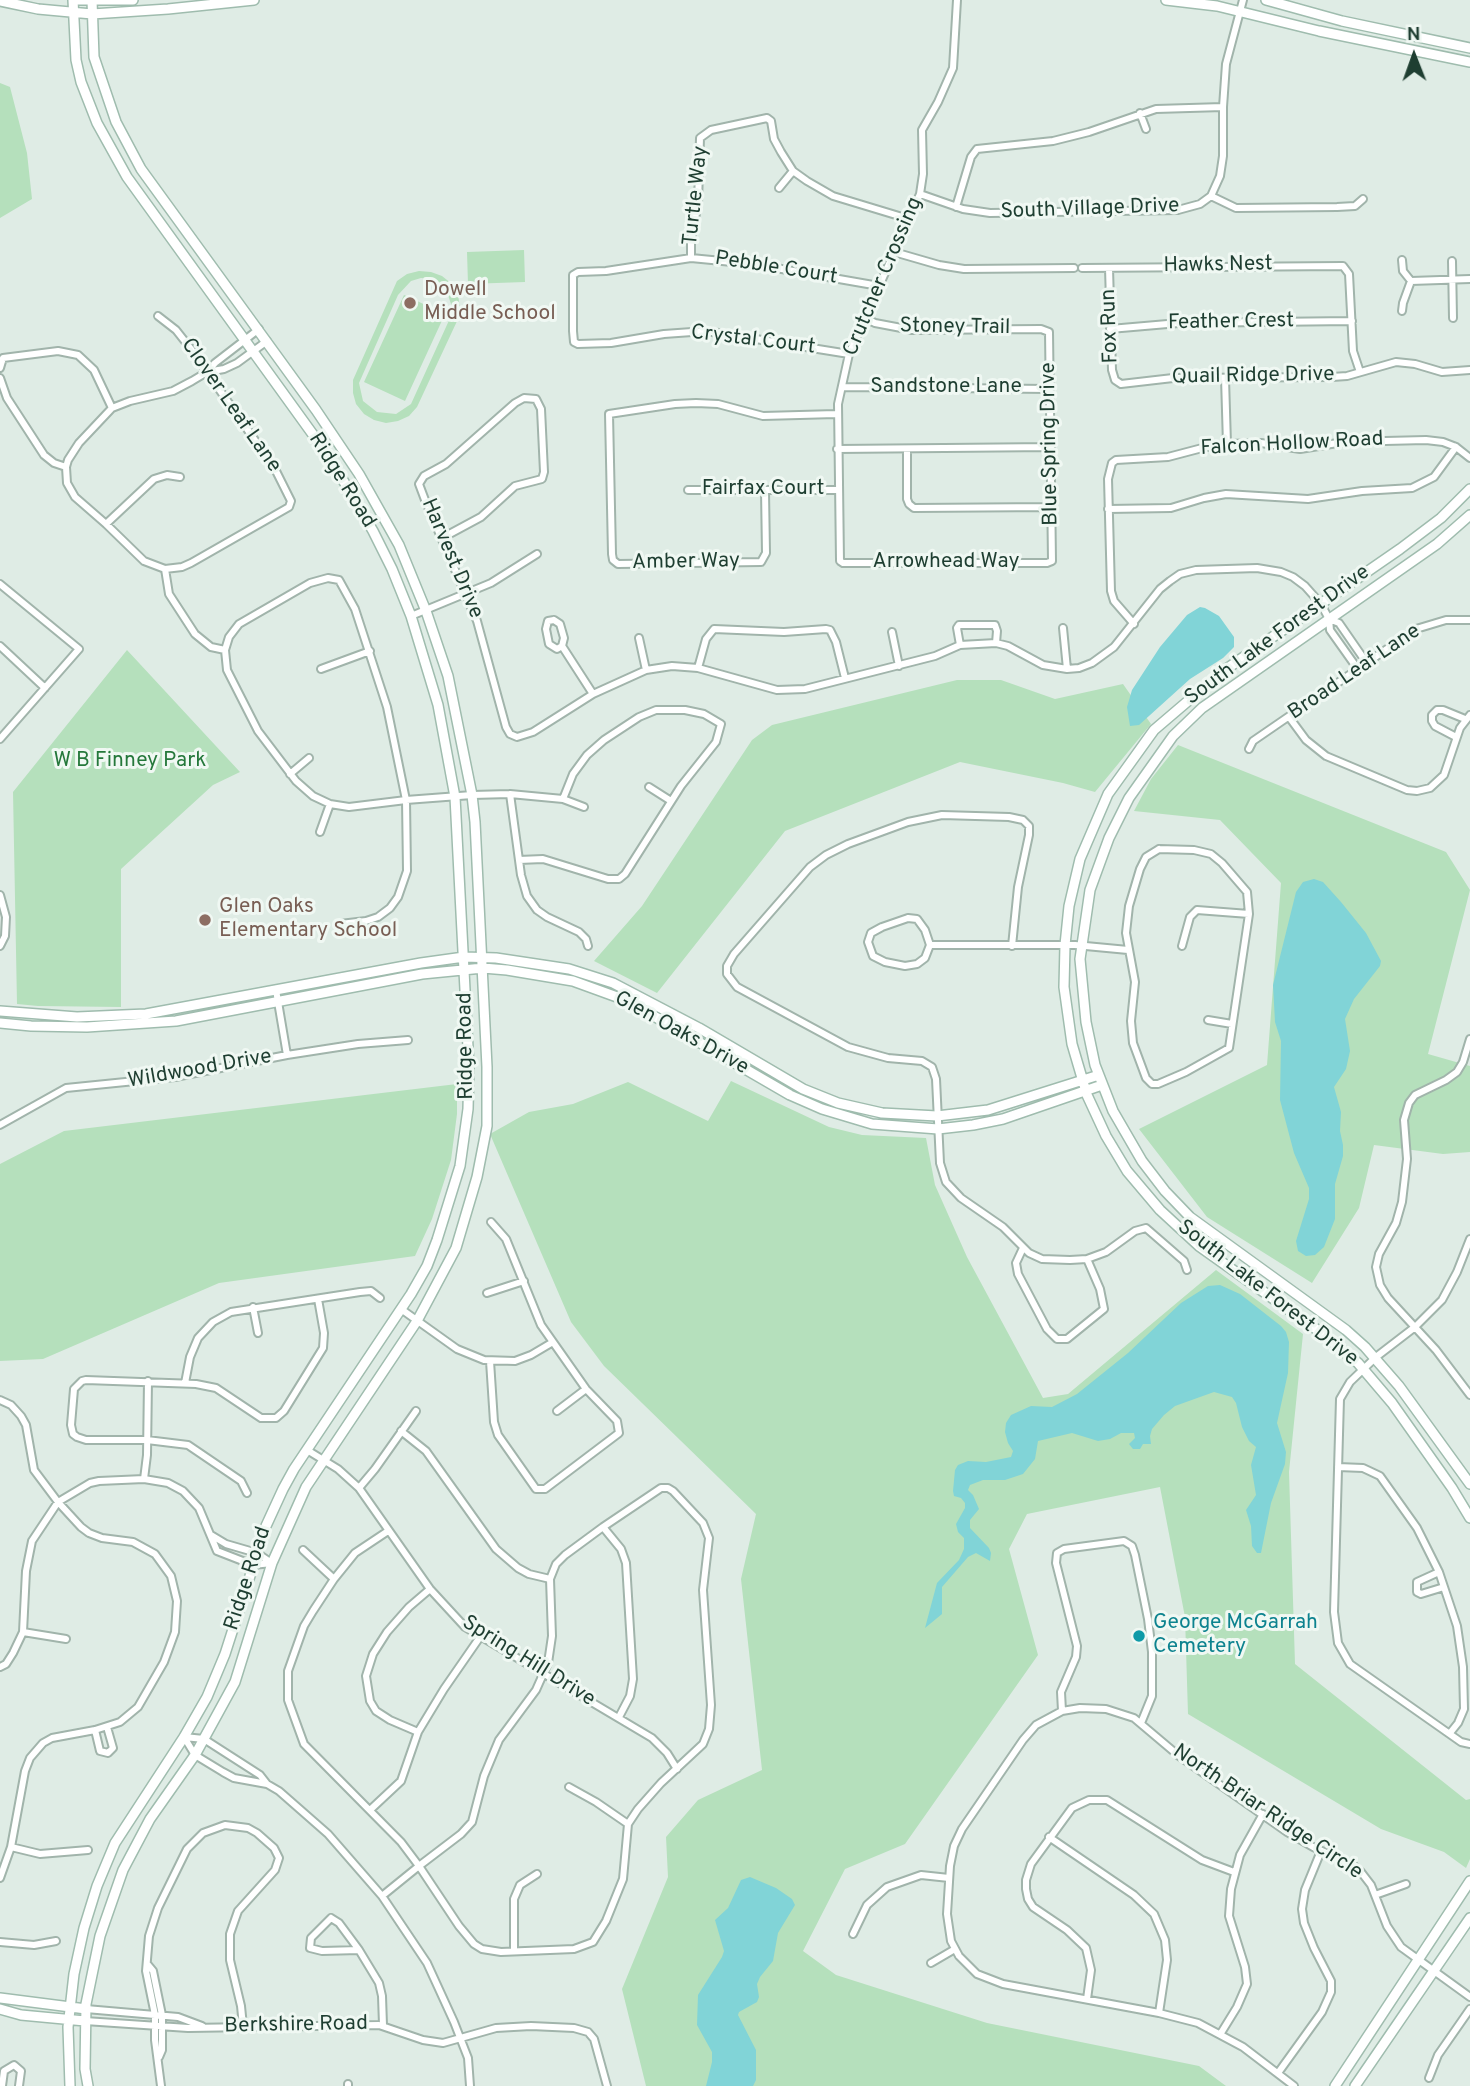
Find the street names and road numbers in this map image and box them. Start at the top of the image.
street label: Turtle Way [679,145,715,247]
street label: Crutcher Crossing [839,194,929,360]
street label: South Village Drive [1000,194,1180,226]
street label: Pebble Court [713,247,839,291]
street label: Hawks Nest [1163,252,1273,280]
street label: Fox Run [1097,288,1125,364]
street label: Feather Crest [1168,309,1294,337]
street label: Stoney Trail [899,314,1011,342]
street label: Crystal Court [689,321,817,361]
street label: Clover Leaf Lane [174,334,286,478]
street label: Blue Spring Drive [1037,362,1065,526]
street label: Quail Ridge Drive [1171,363,1335,391]
street label: Sandstone Lane [870,375,1022,401]
street label: Falcon Hollow Road [1200,428,1384,462]
street label: Ridge Road [302,429,380,533]
street label: Fairfax Court [702,477,824,503]
street label: Harvest Drive [414,495,488,623]
street label: Amber Way [632,549,740,577]
street label: Arrowhead Way [872,550,1020,576]
street label: South Lake Forest Drive [1181,560,1375,712]
street label: Broad Leaf Lane [1284,620,1426,726]
street label: Glen Oaks Drive [610,987,752,1081]
street label: Ridge Road [453,992,481,1100]
street label: Wildwood Drive [126,1045,274,1095]
street label: South Lake Forest Drive [1172,1216,1362,1372]
street label: Ridge Road [220,1524,278,1634]
street label: Spring Hill Drive [457,1611,599,1713]
street label: North Briar Ridge Circle [1167,1740,1367,1886]
street label: Berkshire Road [224,2012,368,2040]

